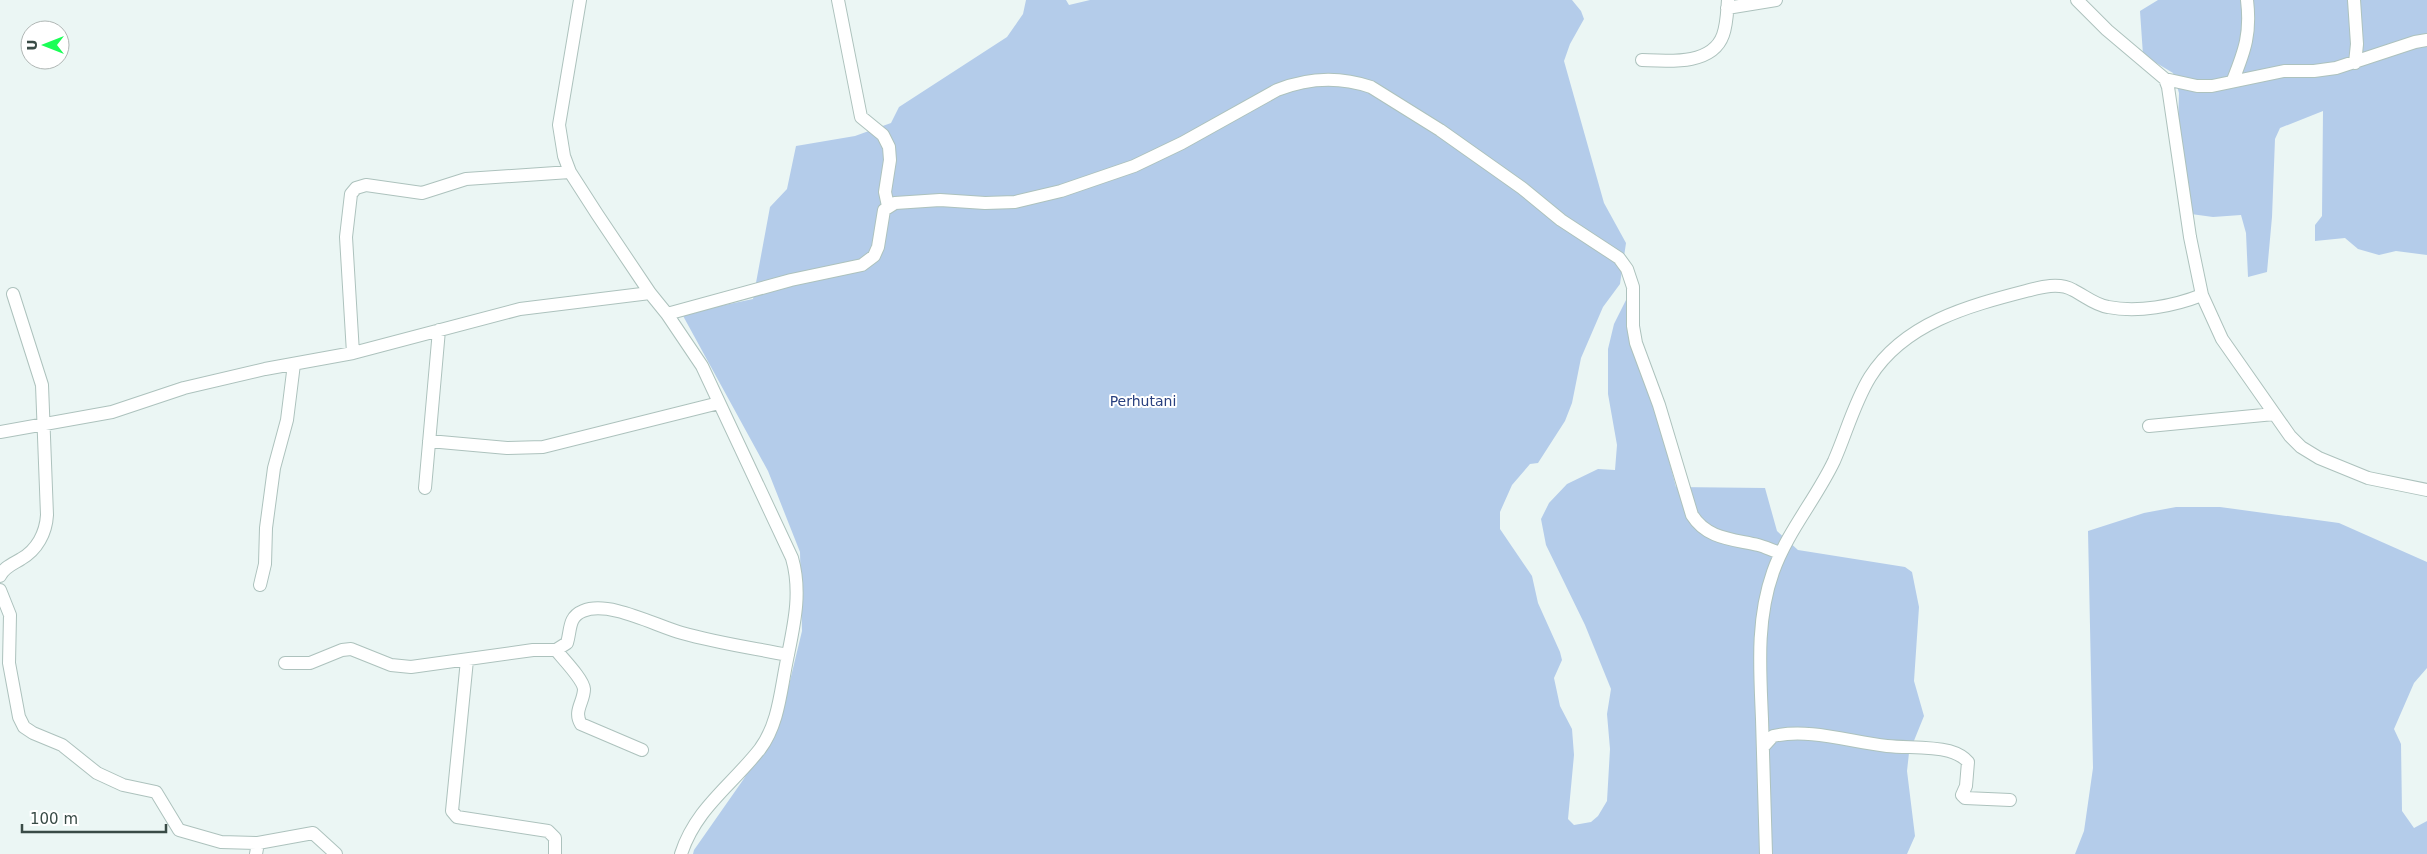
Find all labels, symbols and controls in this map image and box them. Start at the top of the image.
north arrow [20,20,70,70]
text: U [24,39,40,51]
park label: Perhutani [1110,393,1176,409]
scale bar [22,802,166,834]
text: 100 m [30,810,78,828]

